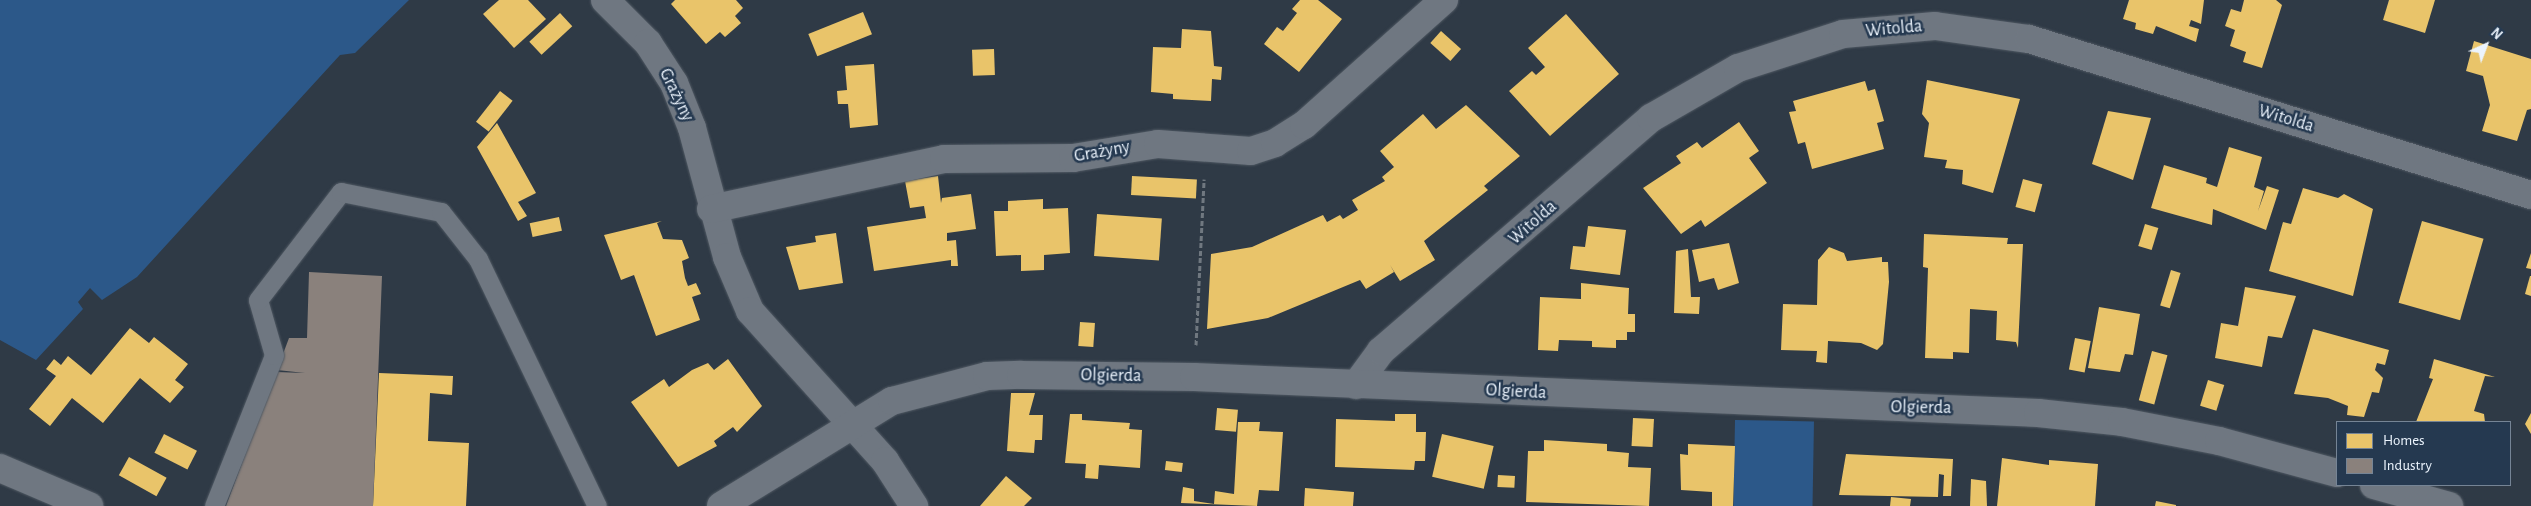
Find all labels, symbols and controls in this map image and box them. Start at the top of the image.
street label: Witolda [1865,16,1923,42]
north arrow [2461,20,2511,70]
text: N [2488,26,2505,42]
street label: Grażyny [654,65,698,125]
street label: Witolda [2256,100,2316,138]
street label: Grażyny [1072,136,1132,168]
street label: Witolda [1504,196,1562,250]
street label: Olgierda [1080,365,1142,387]
street label: Olgierda [1485,380,1547,404]
street label: Olgierda [1890,397,1952,419]
legend [2336,421,2511,486]
text: Homes [2383,433,2425,448]
text: Industry [2383,458,2432,473]

